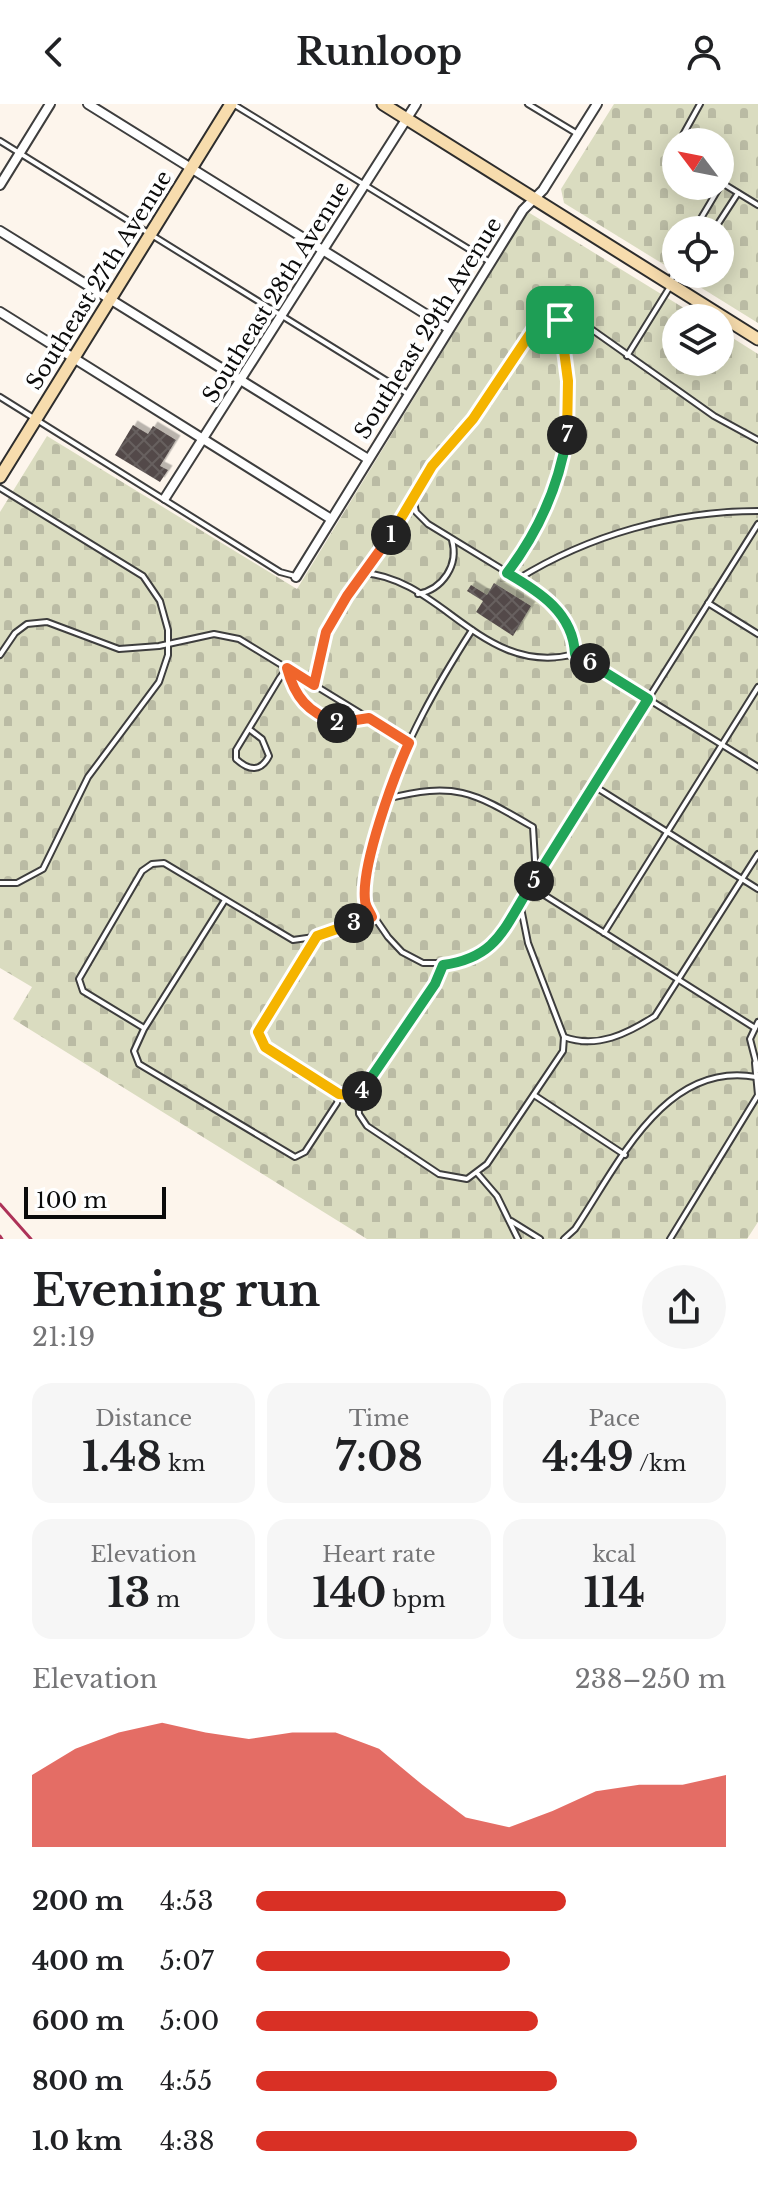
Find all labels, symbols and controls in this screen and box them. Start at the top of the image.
icon: back [32,30,76,74]
text: Runloop [296,30,462,75]
icon: person [682,30,726,74]
north arrow [662,128,734,200]
map controls [662,128,734,376]
street label: Southeast 27th Avenue [20,165,178,395]
street label: Southeast 28th Avenue [197,176,355,408]
street label: Southeast 29th Avenue [349,212,507,444]
button: locate [662,216,734,288]
pin [526,286,594,354]
icon: arrive [538,298,582,342]
button: layers [662,304,734,376]
pin: 7 [547,415,587,455]
text: 7 [561,421,573,448]
pin: 1 [371,515,411,555]
text: 1 [386,521,396,548]
pin: 6 [570,643,610,683]
text: 6 [583,649,597,676]
pin: 2 [317,703,357,743]
text: 2 [330,709,344,736]
pin: 5 [514,861,554,901]
text: 5 [527,867,541,894]
pin: 3 [334,903,374,943]
text: 3 [347,909,361,936]
pin: 4 [342,1071,382,1111]
text: 4 [355,1077,369,1104]
scale bar [24,1183,166,1219]
text: 100 m [36,1187,107,1214]
text: Evening run [32,1263,320,1318]
button: share [642,1265,726,1349]
text: 21:19 [32,1321,95,1353]
text: Distance [95,1405,192,1432]
text: Time [349,1405,409,1432]
text: Pace [589,1405,640,1432]
text: 1.48 [82,1432,162,1482]
text: 7:08 [335,1432,423,1482]
text: 4:49 [542,1432,634,1482]
text: km [162,1450,205,1477]
text: /km [634,1450,686,1477]
text: Elevation [91,1541,197,1568]
text: Heart rate [322,1541,436,1568]
text: kcal [592,1541,636,1568]
text: 13 [107,1568,150,1618]
text: 140 [312,1568,386,1618]
text: 114 [584,1568,645,1618]
text: m [150,1586,180,1613]
text: bpm [386,1586,446,1613]
text: Elevation [32,1663,158,1695]
text: 238–250 m [575,1663,726,1695]
text: 200 m [32,1885,124,1917]
text: 4:53 [160,1885,213,1917]
text: 400 m [32,1945,124,1977]
text: 5:07 [160,1945,214,1977]
text: 600 m [32,2005,124,2037]
text: 5:00 [160,2005,219,2037]
text: 800 m [32,2065,123,2097]
text: 4:55 [160,2065,212,2097]
text: 1.0 km [32,2125,122,2157]
text: 4:38 [160,2125,214,2157]

